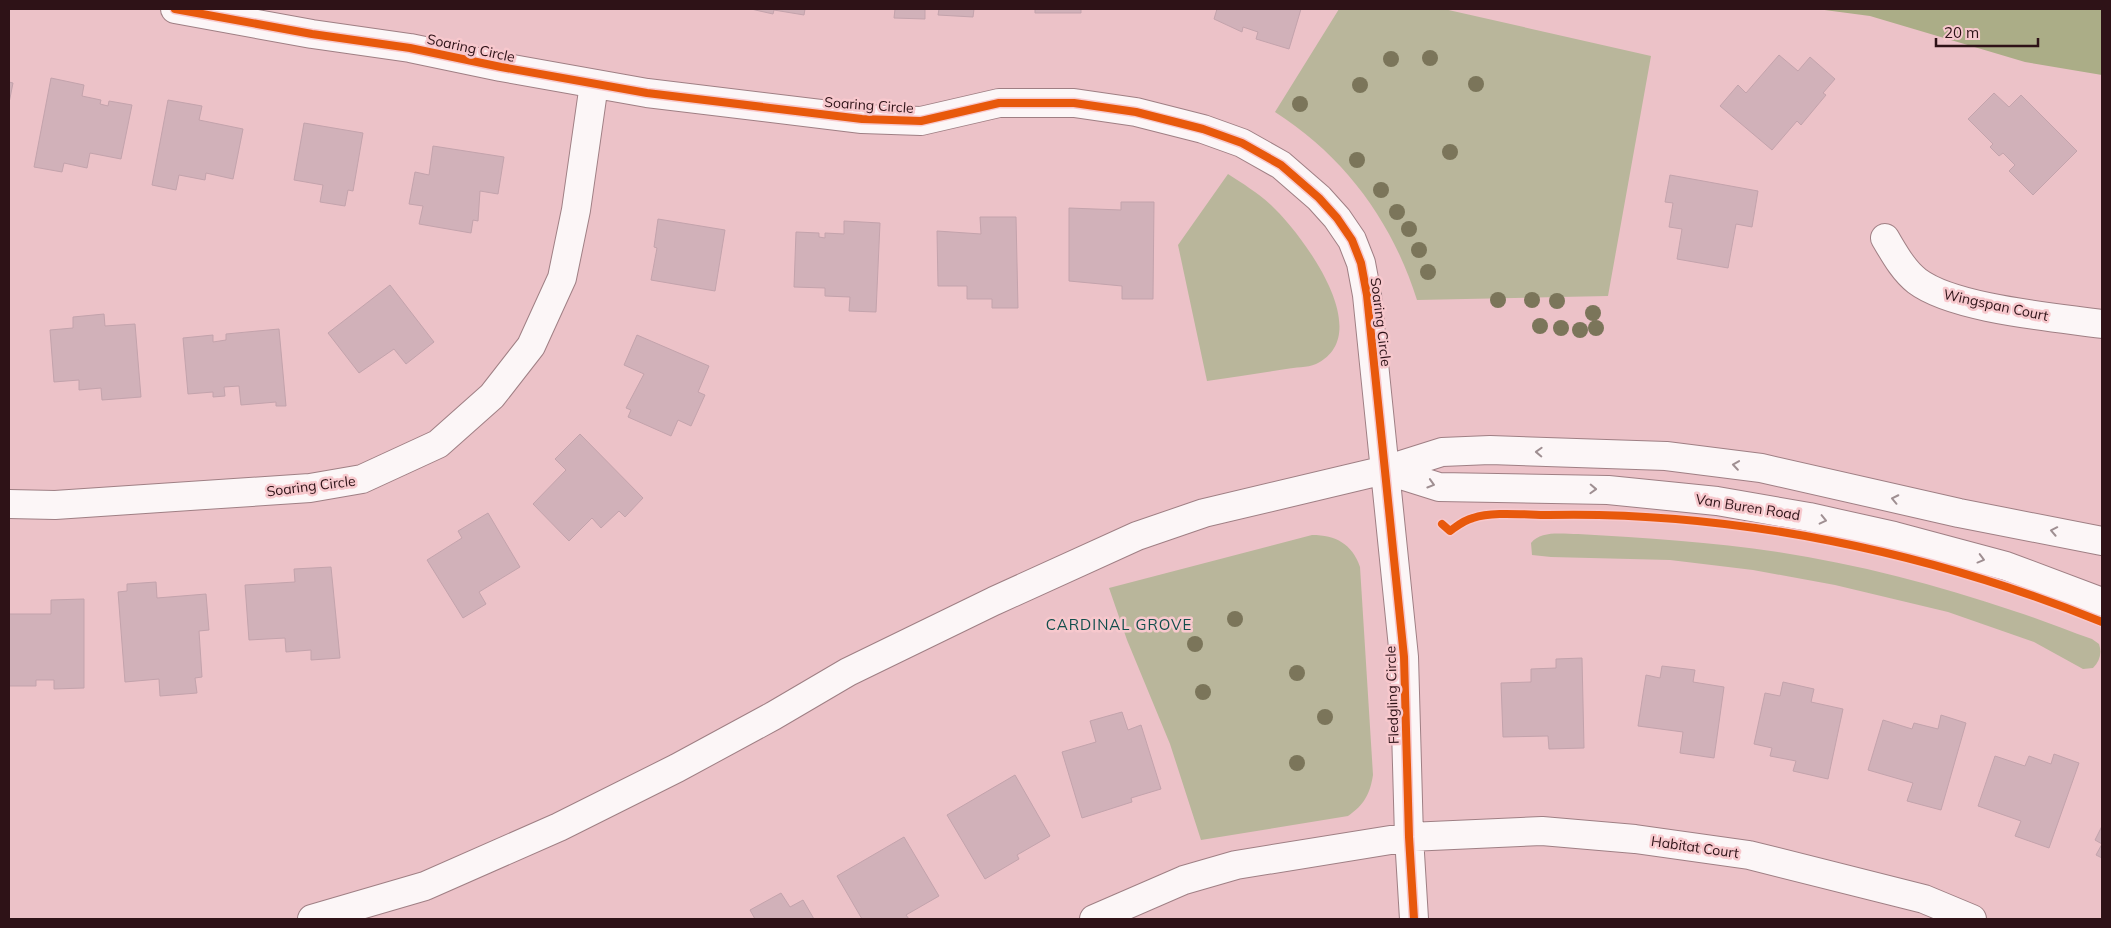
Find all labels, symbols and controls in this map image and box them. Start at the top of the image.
scale bar [1936,15,2038,47]
text: 20 m [1944,23,1979,42]
street label: Soaring Circle [425,30,517,66]
street label: Soaring Circle [824,93,914,117]
street label: Soaring Circle [1367,276,1395,368]
street label: Wingspan Court [1942,285,2050,325]
one-way arrow [1535,446,1543,457]
one-way arrow [1732,460,1740,471]
street label: Soaring Circle [265,472,357,500]
one-way arrow [1426,479,1435,489]
one-way arrow [1589,484,1597,495]
street label: Van Buren Road [1694,490,1802,524]
one-way arrow [1891,494,1900,505]
one-way arrow [1819,514,1828,525]
one-way arrow [2050,527,2059,537]
one-way arrow [1976,554,1985,564]
district label: CARDINAL GROVE [1046,615,1192,634]
street label: Fledgling Circle [1381,646,1403,744]
street label: Habitat Court [1650,832,1740,862]

